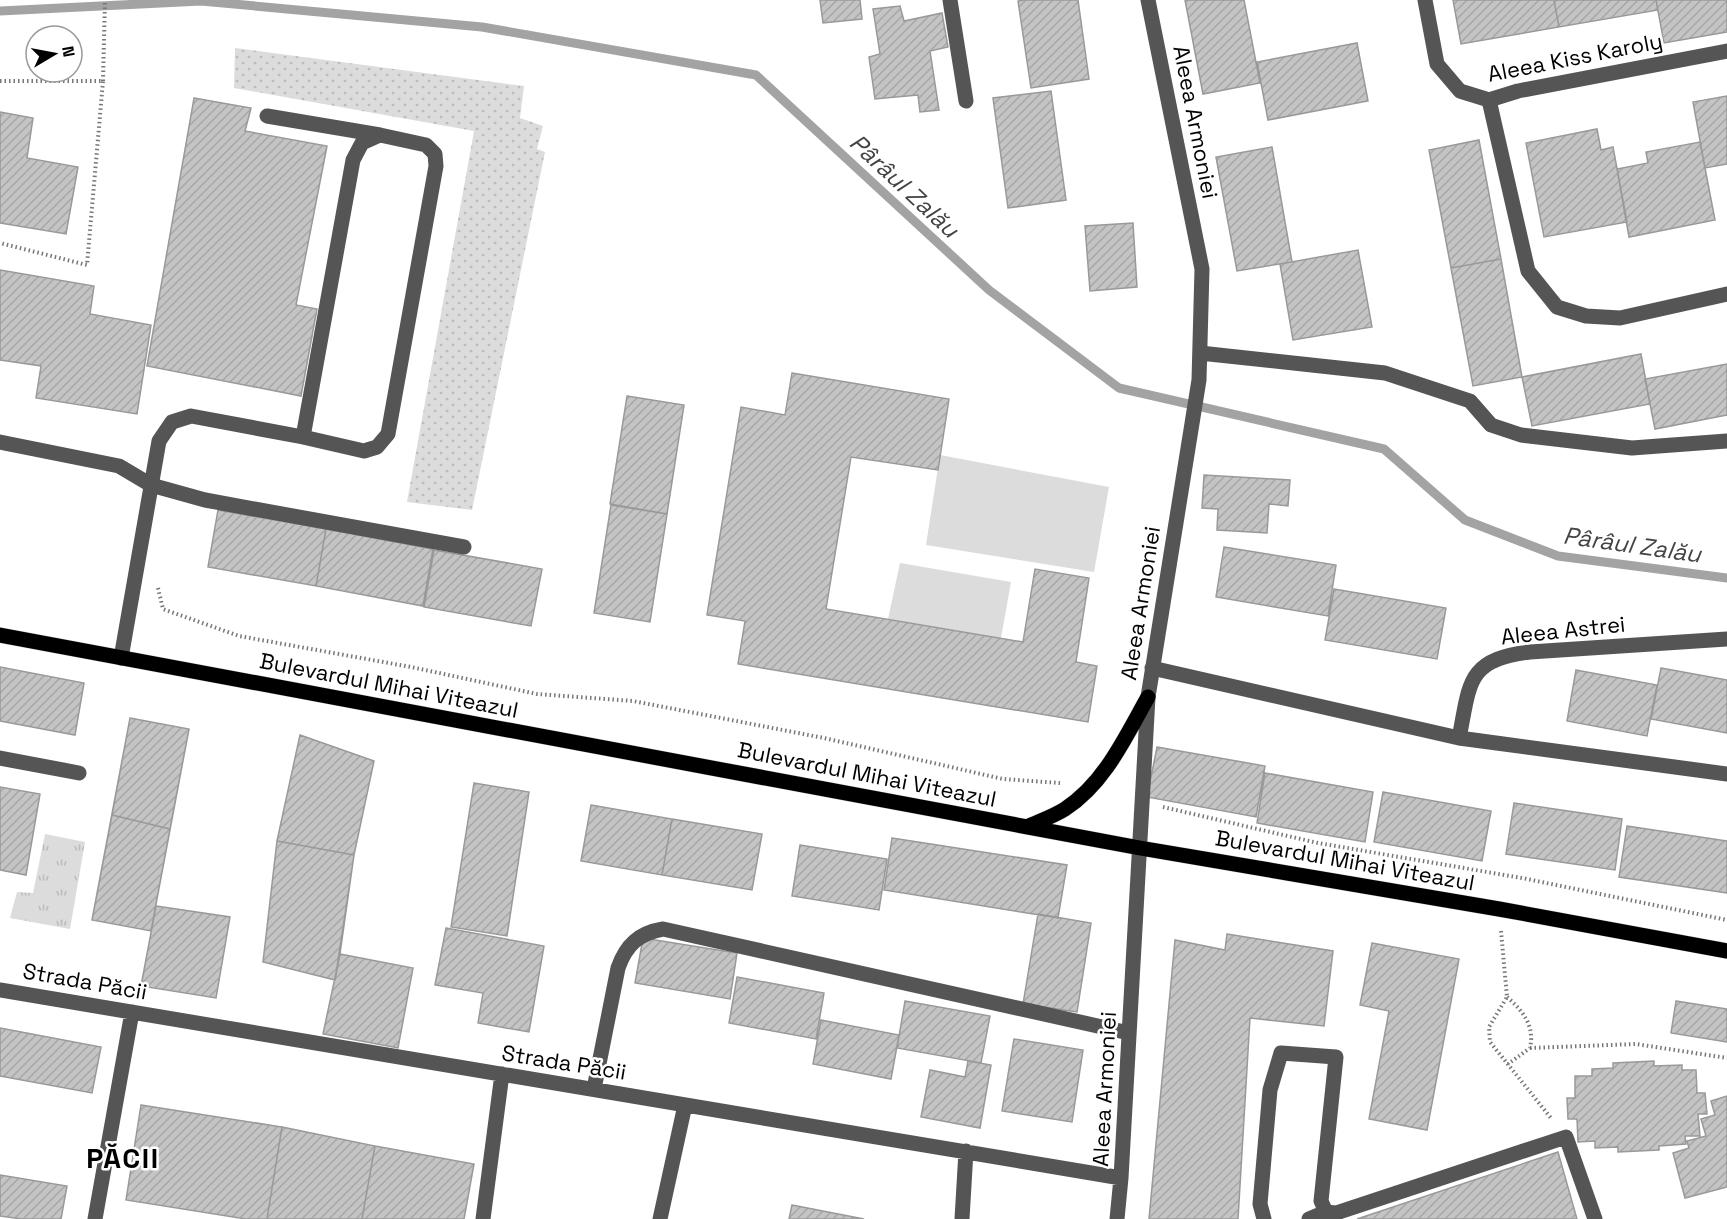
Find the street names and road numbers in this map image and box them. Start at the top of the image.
street label: Aleea Kiss Karoly [1485,26,1665,88]
street label: Aleea Armoniei [1167,43,1225,201]
street label: Aleea Armoniei [1114,524,1166,682]
street label: Aleea Astrei [1499,610,1627,650]
street label: Bulevardul Mihai Viteazul [257,646,521,724]
street label: Bulevardul Mihai Viteazul [735,735,999,813]
street label: Bulevardul Mihai Viteazul [1213,823,1477,897]
street label: Strada Păcii [21,956,149,1006]
street label: Aleea Armoniei [1086,1011,1122,1167]
street label: Strada Păcii [500,1038,628,1086]

